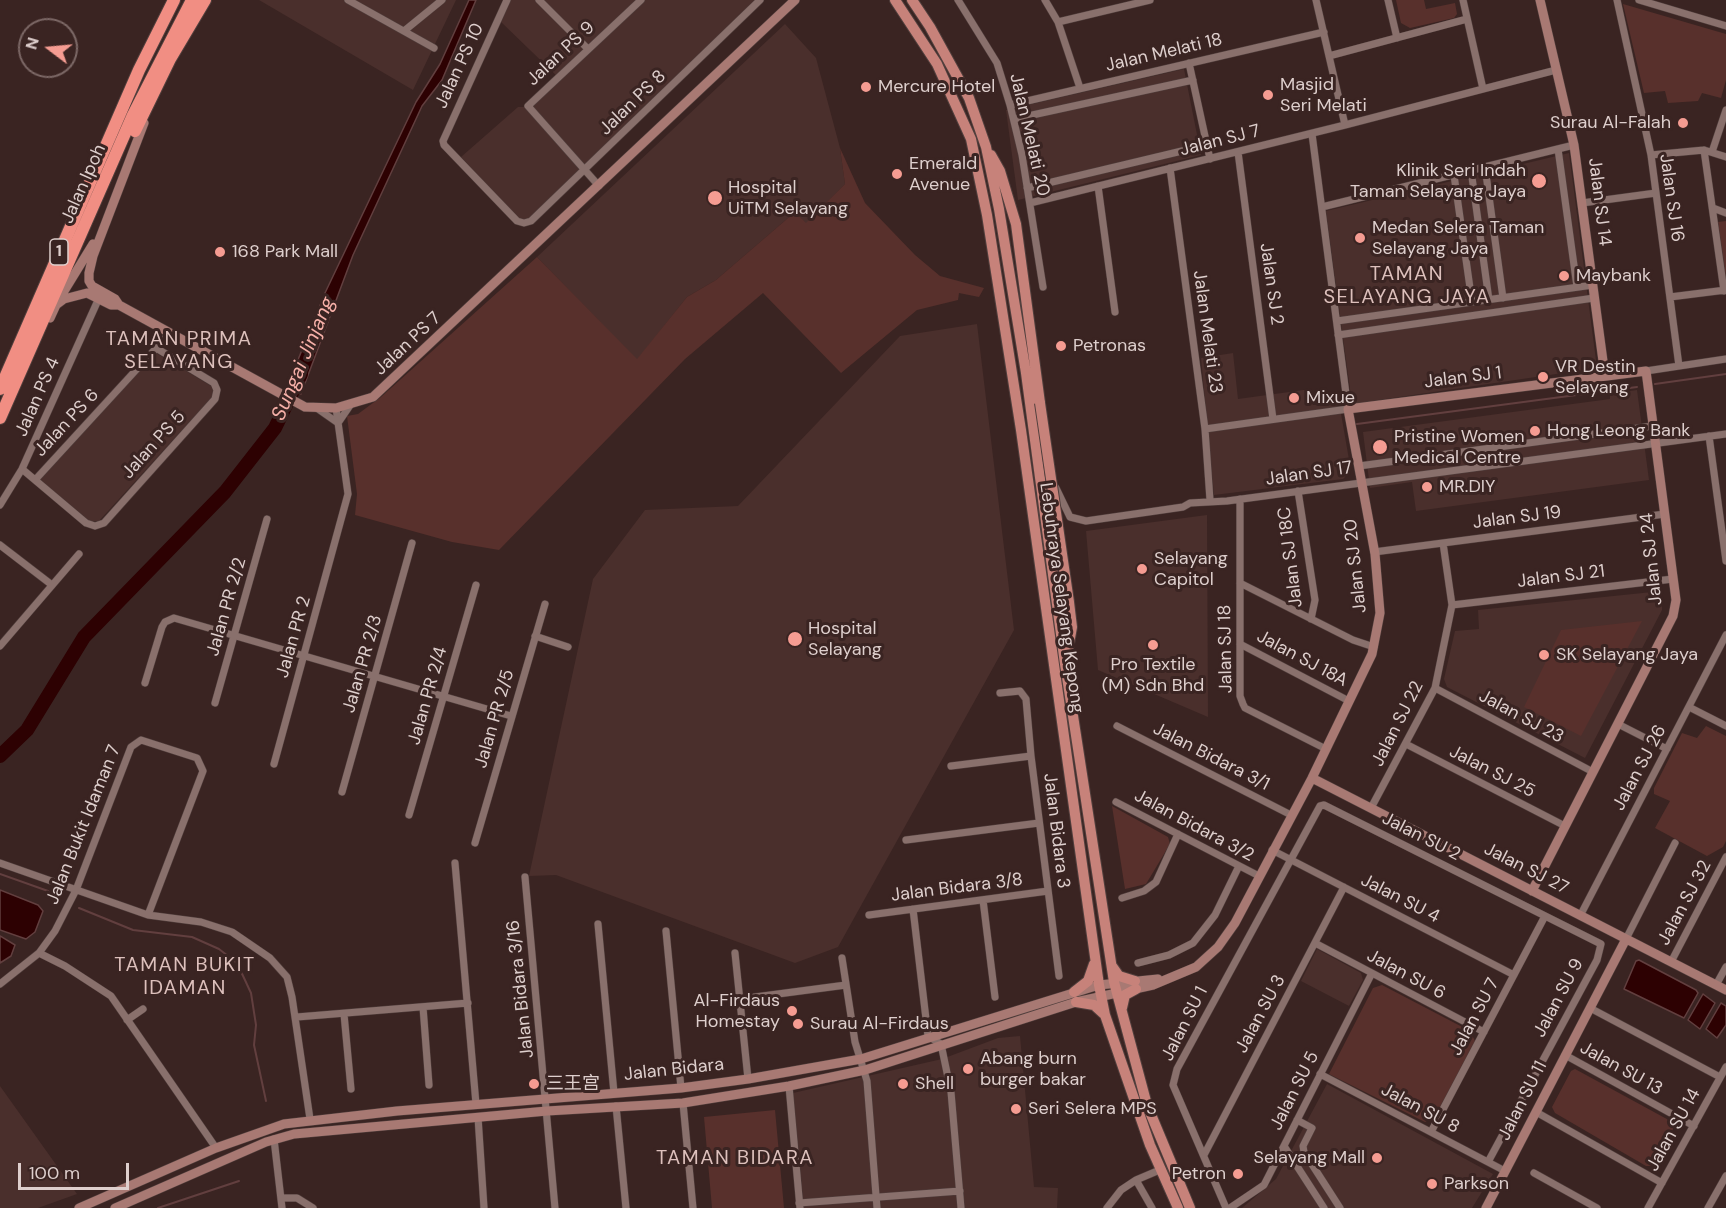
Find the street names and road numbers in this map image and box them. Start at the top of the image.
street label: Jalan PS 9 [523,17,599,91]
street label: Jalan PS 10 [431,20,489,112]
street label: Jalan Melati 18 [1103,29,1225,77]
street label: Jalan PS 8 [595,66,671,140]
street label: Jalan Melati 20 [1004,72,1054,198]
street label: Jalan SJ 7 [1178,121,1262,161]
street label: Jalan Ipoh [57,141,111,227]
street label: Jalan SJ 16 [1654,152,1688,244]
street label: Jalan SJ 14 [1583,157,1615,247]
road number: 1 [50,239,68,265]
street label: Jalan SJ 2 [1255,242,1287,326]
street label: Jalan Melati 23 [1188,269,1226,395]
street label: Jalan PS 7 [370,308,446,380]
street label: Jalan PS 4 [11,354,65,440]
street label: Jalan SJ 1 [1423,363,1503,393]
street label: Jalan PS 6 [30,385,104,461]
street label: Jalan PS 5 [118,406,190,484]
street label: Jalan SJ 17 [1264,457,1354,491]
street label: Lebuhraya Selayang Kepong [1034,481,1088,715]
street label: Jalan SJ 19 [1472,502,1562,534]
street label: Jalan SJ 18C [1274,505,1308,609]
street label: Jalan SJ 24 [1636,512,1668,606]
street label: Jalan SJ 20 [1340,518,1372,614]
street label: Jalan PR 2/2 [203,555,251,659]
street label: Jalan SJ 21 [1516,561,1606,593]
street label: Jalan PR 2 [272,594,316,680]
street label: Jalan SJ 18 [1214,605,1238,693]
street label: Jalan PR 2/3 [339,612,387,716]
street label: Jalan SJ 18A [1253,626,1351,692]
street label: Jalan PR 2/4 [404,645,452,747]
street label: Jalan PR 2/5 [471,667,519,771]
street label: Jalan SJ 22 [1367,678,1429,770]
street label: Jalan SJ 23 [1475,686,1567,748]
street label: Jalan Bidara 3/1 [1149,718,1273,796]
street label: Jalan SJ 26 [1608,722,1672,814]
street label: Jalan SJ 25 [1446,741,1538,803]
street label: Jalan Bukit Idaman 7 [42,742,126,908]
street label: Jalan Bidara 3 [1038,772,1074,890]
street label: Jalan Bidara 3/2 [1130,785,1258,867]
street label: Jalan SU 2 [1378,808,1464,866]
street label: Jalan SJ 27 [1480,839,1572,899]
street label: Jalan SJ 32 [1654,857,1716,949]
street label: Jalan Bidara 3/8 [890,869,1024,907]
street label: Jalan SU 4 [1357,870,1443,928]
street label: Jalan Bidara 3/16 [503,919,539,1059]
street label: Jalan SU 6 [1363,945,1449,1005]
street label: Jalan SU 9 [1529,955,1589,1041]
street label: Jalan SU 3 [1231,971,1291,1057]
street label: Jalan SU 7 [1446,975,1504,1059]
street label: Jalan SU 1 [1157,983,1213,1065]
street label: Jalan SU 13 [1576,1037,1666,1101]
street label: Jalan SU 5 [1266,1048,1324,1134]
street label: Jalan Bidara [623,1054,725,1086]
street label: Jalan SU 11 [1494,1058,1552,1144]
street label: Jalan SU 8 [1377,1079,1463,1139]
street label: Jalan SU 14 [1642,1085,1706,1175]

